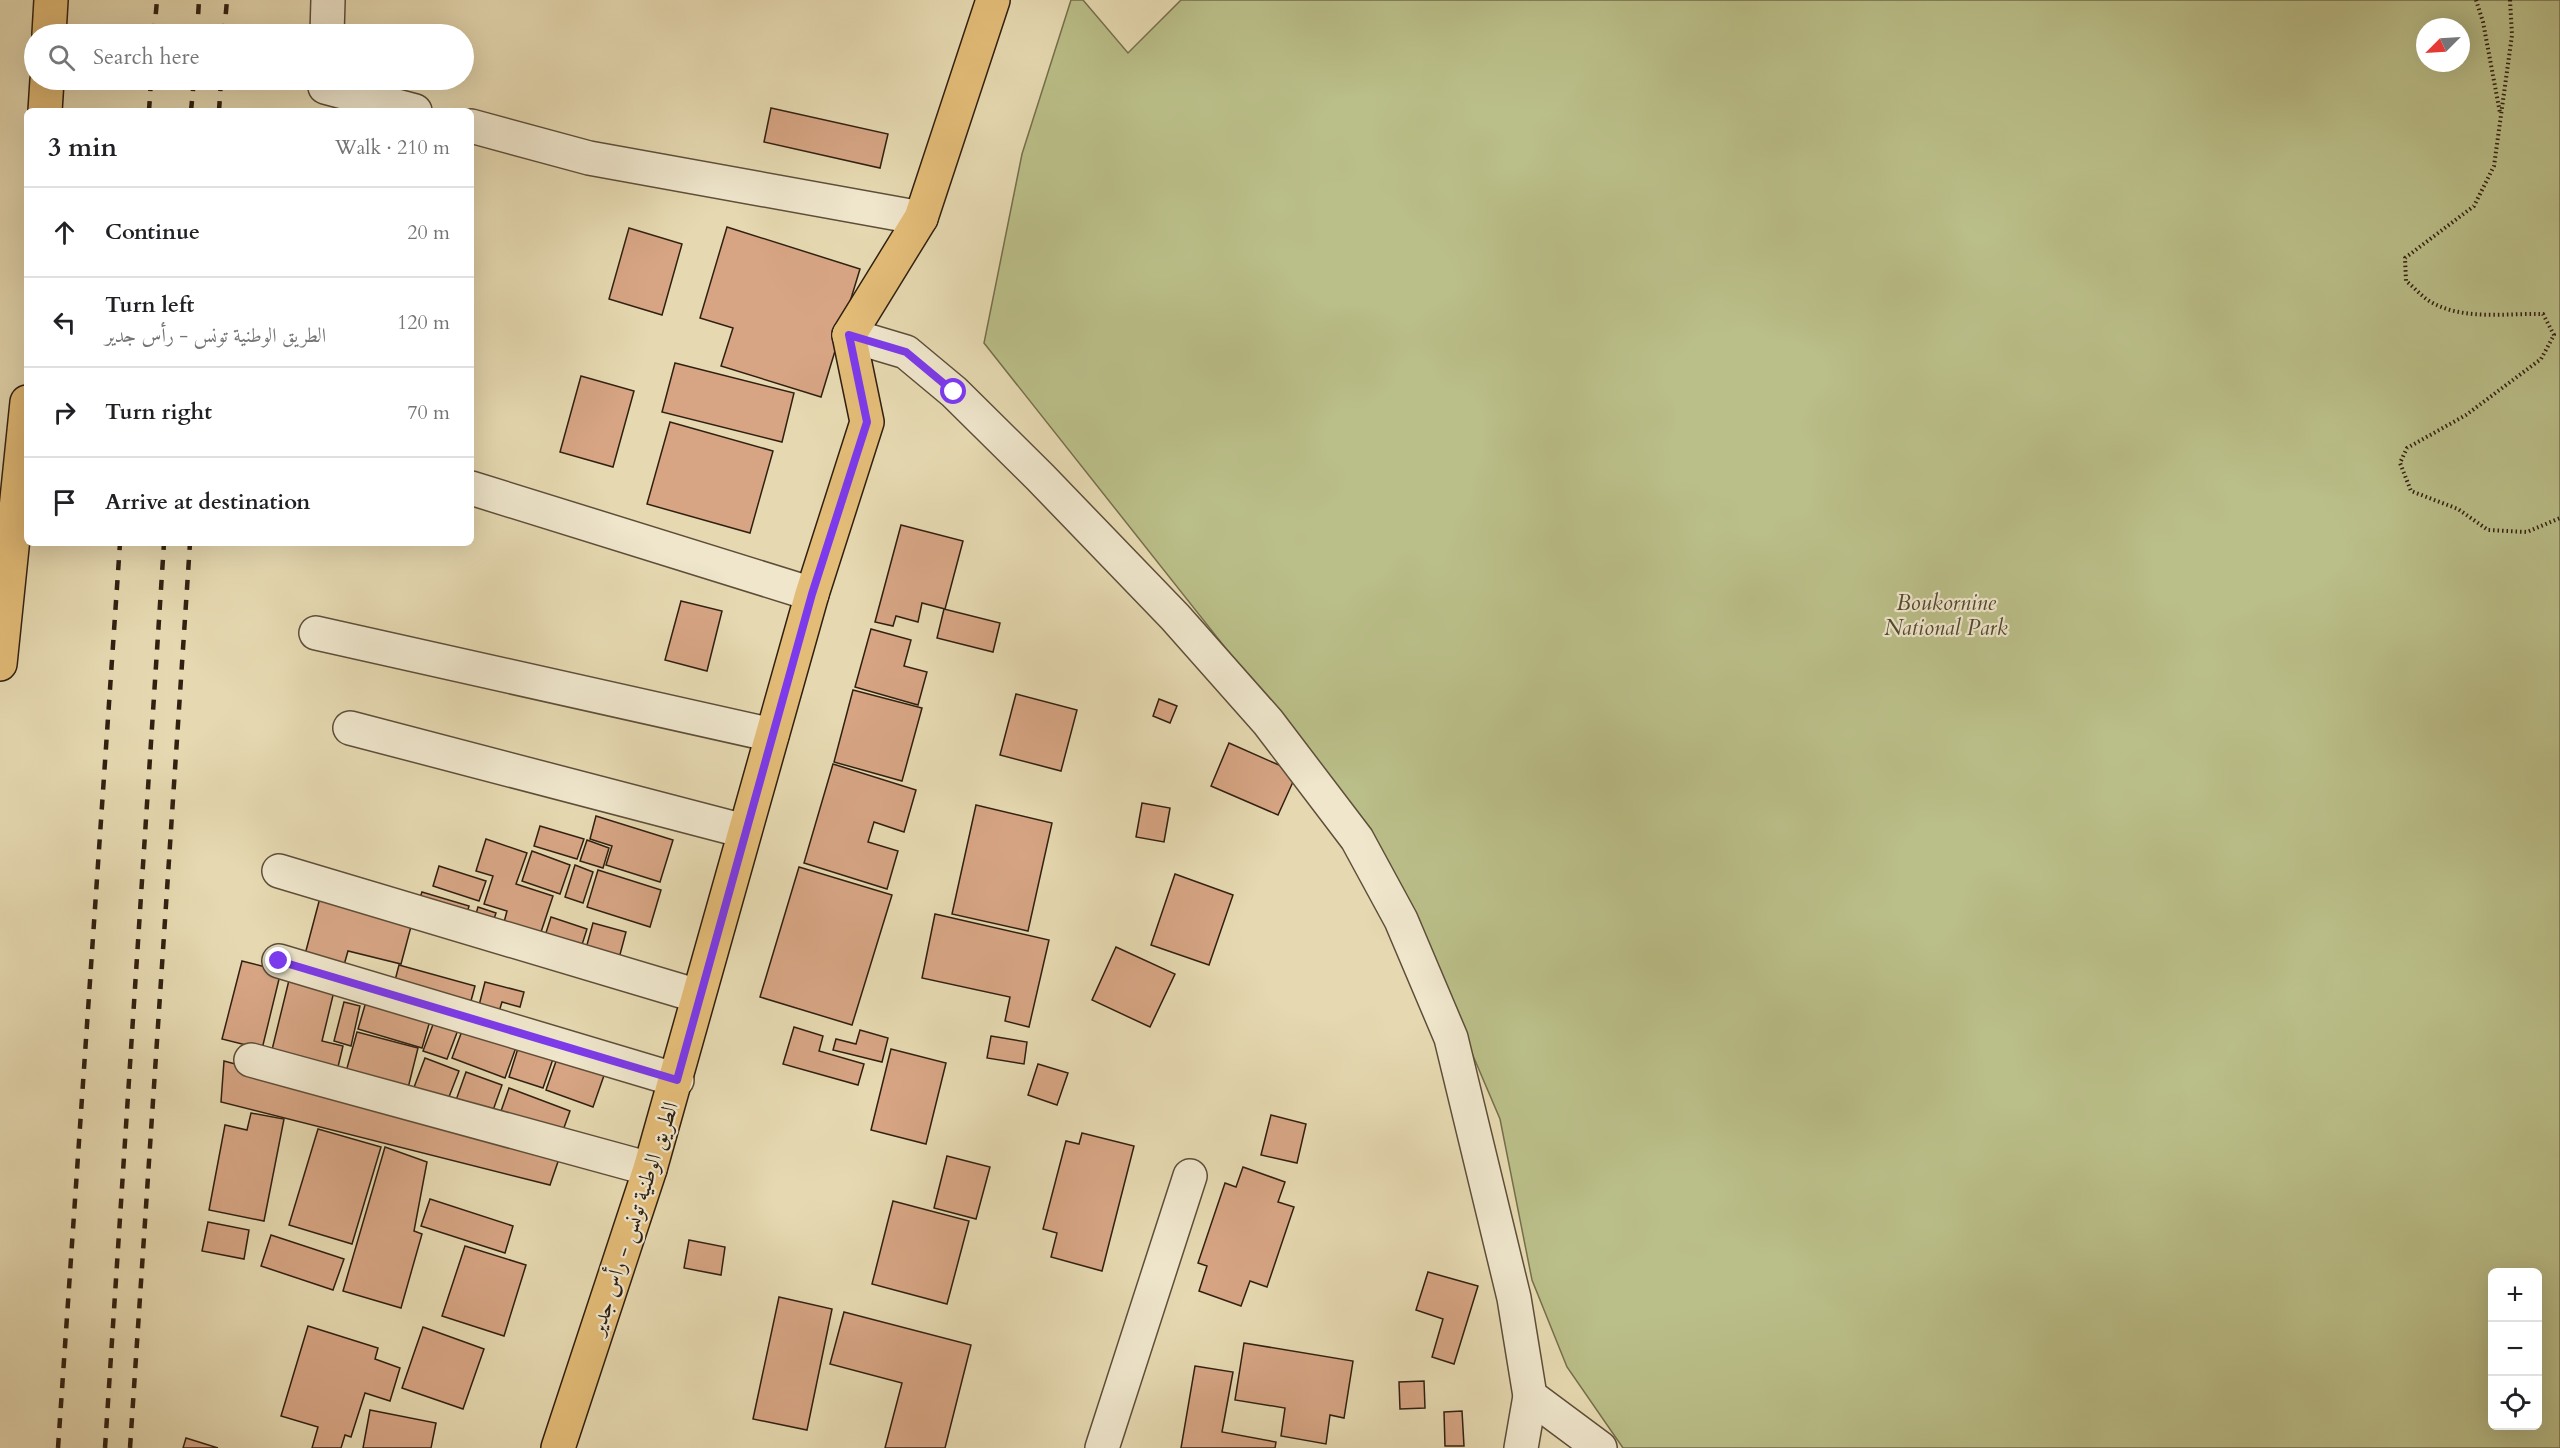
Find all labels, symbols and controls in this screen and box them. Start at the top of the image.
north arrow [2416,18,2470,72]
search box [24,24,474,90]
icon: search [45,41,78,74]
text: Search here [93,42,200,72]
text: 3 min [48,130,117,165]
text: Walk · 210 m [335,134,450,161]
icon: ahead [48,216,81,249]
text: Continue [105,217,200,247]
text: 20 m [407,219,450,246]
text: Turn left [105,290,194,320]
icon: left [48,306,81,339]
text: 120 m [397,309,450,336]
text: الطريق الوطنية تونس - رأس جدير [105,322,326,349]
route start [940,378,966,404]
icon: right [48,396,81,429]
text: Turn right [105,397,212,427]
text: 70 m [407,399,450,426]
icon: arrive [48,486,81,519]
text: Arrive at destination [105,487,310,517]
park label: Boukornine National Park [1884,588,2008,643]
route end [265,947,291,973]
street label: الطريق الوطنية تونس - رأس جدير [581,1098,686,1341]
map controls [2488,1268,2542,1430]
button: + [2488,1268,2542,1322]
button: − [2488,1322,2542,1376]
button: locate [2488,1376,2542,1430]

